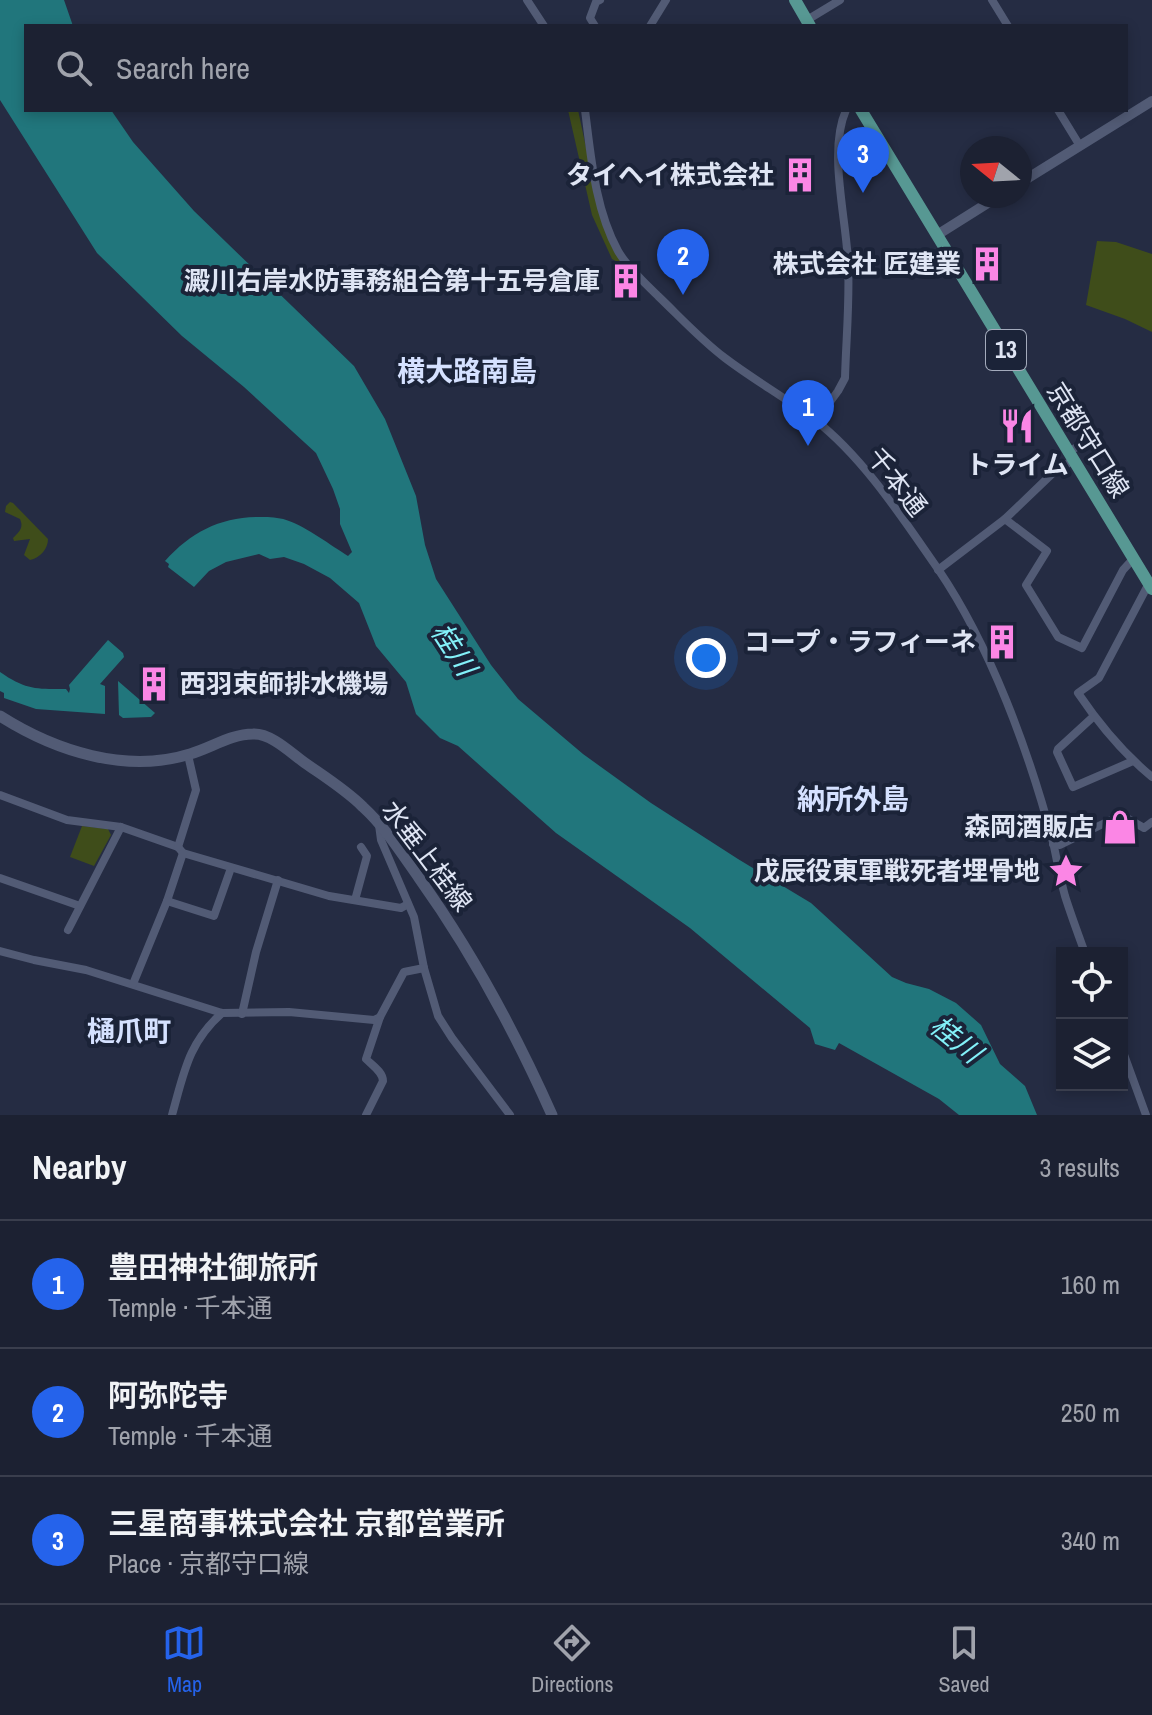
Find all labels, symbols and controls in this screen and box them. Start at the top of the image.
search box [24,24,1128,112]
icon: search [52,46,96,90]
text: Search here [116,48,250,88]
pin: 3 [837,127,889,193]
north arrow [960,136,1032,208]
building icon: タイヘイ株式会社 [781,156,819,194]
place label: タイヘイ株式会社 [566,157,774,192]
pin: 2 [657,229,709,295]
building icon: 株式会社 匠建業 [968,245,1006,283]
place label: 株式会社 匠建業 [773,246,961,281]
building icon: 澱川右岸水防事務組合第十五号倉庫 [607,262,645,300]
place label: 澱川右岸水防事務組合第十五号倉庫 [184,263,600,298]
road number: 13 [986,330,1026,370]
district label: 横大路南島 [397,352,537,390]
street label: 京都守口線 [1039,375,1138,504]
pin: 1 [782,380,834,446]
restaurant icon: トライム [998,407,1036,445]
street label: 千本通 [860,440,935,523]
place label: トライム [965,447,1069,482]
water label: 桂川 [423,615,487,685]
building icon: コープ・ラフィーネ [983,623,1021,661]
place label: コープ・ラフィーネ [744,624,976,659]
your location [686,638,726,678]
building icon: 西羽束師排水機場 [135,665,173,703]
place label: 西羽束師排水機場 [180,666,388,701]
district label: 納所外島 [797,780,909,818]
street label: 水垂上桂線 [374,793,480,918]
shop icon: 森岡酒販店 [1101,808,1139,846]
place label: 森岡酒販店 [964,809,1094,844]
place icon: 戊辰役東軍戦死者埋骨地 [1047,852,1085,890]
place label: 戊辰役東軍戦死者埋骨地 [754,853,1040,888]
map controls [1056,947,1128,1091]
button: locate [1056,947,1128,1019]
water label: 桂川 [922,1007,992,1073]
district label: 樋爪町 [87,1012,171,1050]
button: layers [1056,1019,1128,1091]
text: Nearby [32,1144,127,1190]
text: 3 results [1039,1150,1120,1185]
text: 豊田神社御旅所 [108,1247,318,1287]
text: 1 [52,1267,64,1302]
text: 160 m [1061,1267,1120,1302]
text: Temple · 千本通 [108,1290,273,1325]
text: 阿弥陀寺 [108,1375,228,1415]
text: 2 [52,1395,64,1430]
text: 250 m [1061,1395,1120,1430]
text: Temple · 千本通 [108,1418,273,1453]
text: 三星商事株式会社 京都営業所 [108,1503,505,1543]
text: 3 [52,1523,64,1558]
text: 340 m [1061,1523,1120,1558]
text: Place · 京都守口線 [108,1546,309,1581]
tab: Map [162,1621,206,1699]
tab: Directions [531,1621,614,1699]
tab: Saved [938,1621,990,1699]

